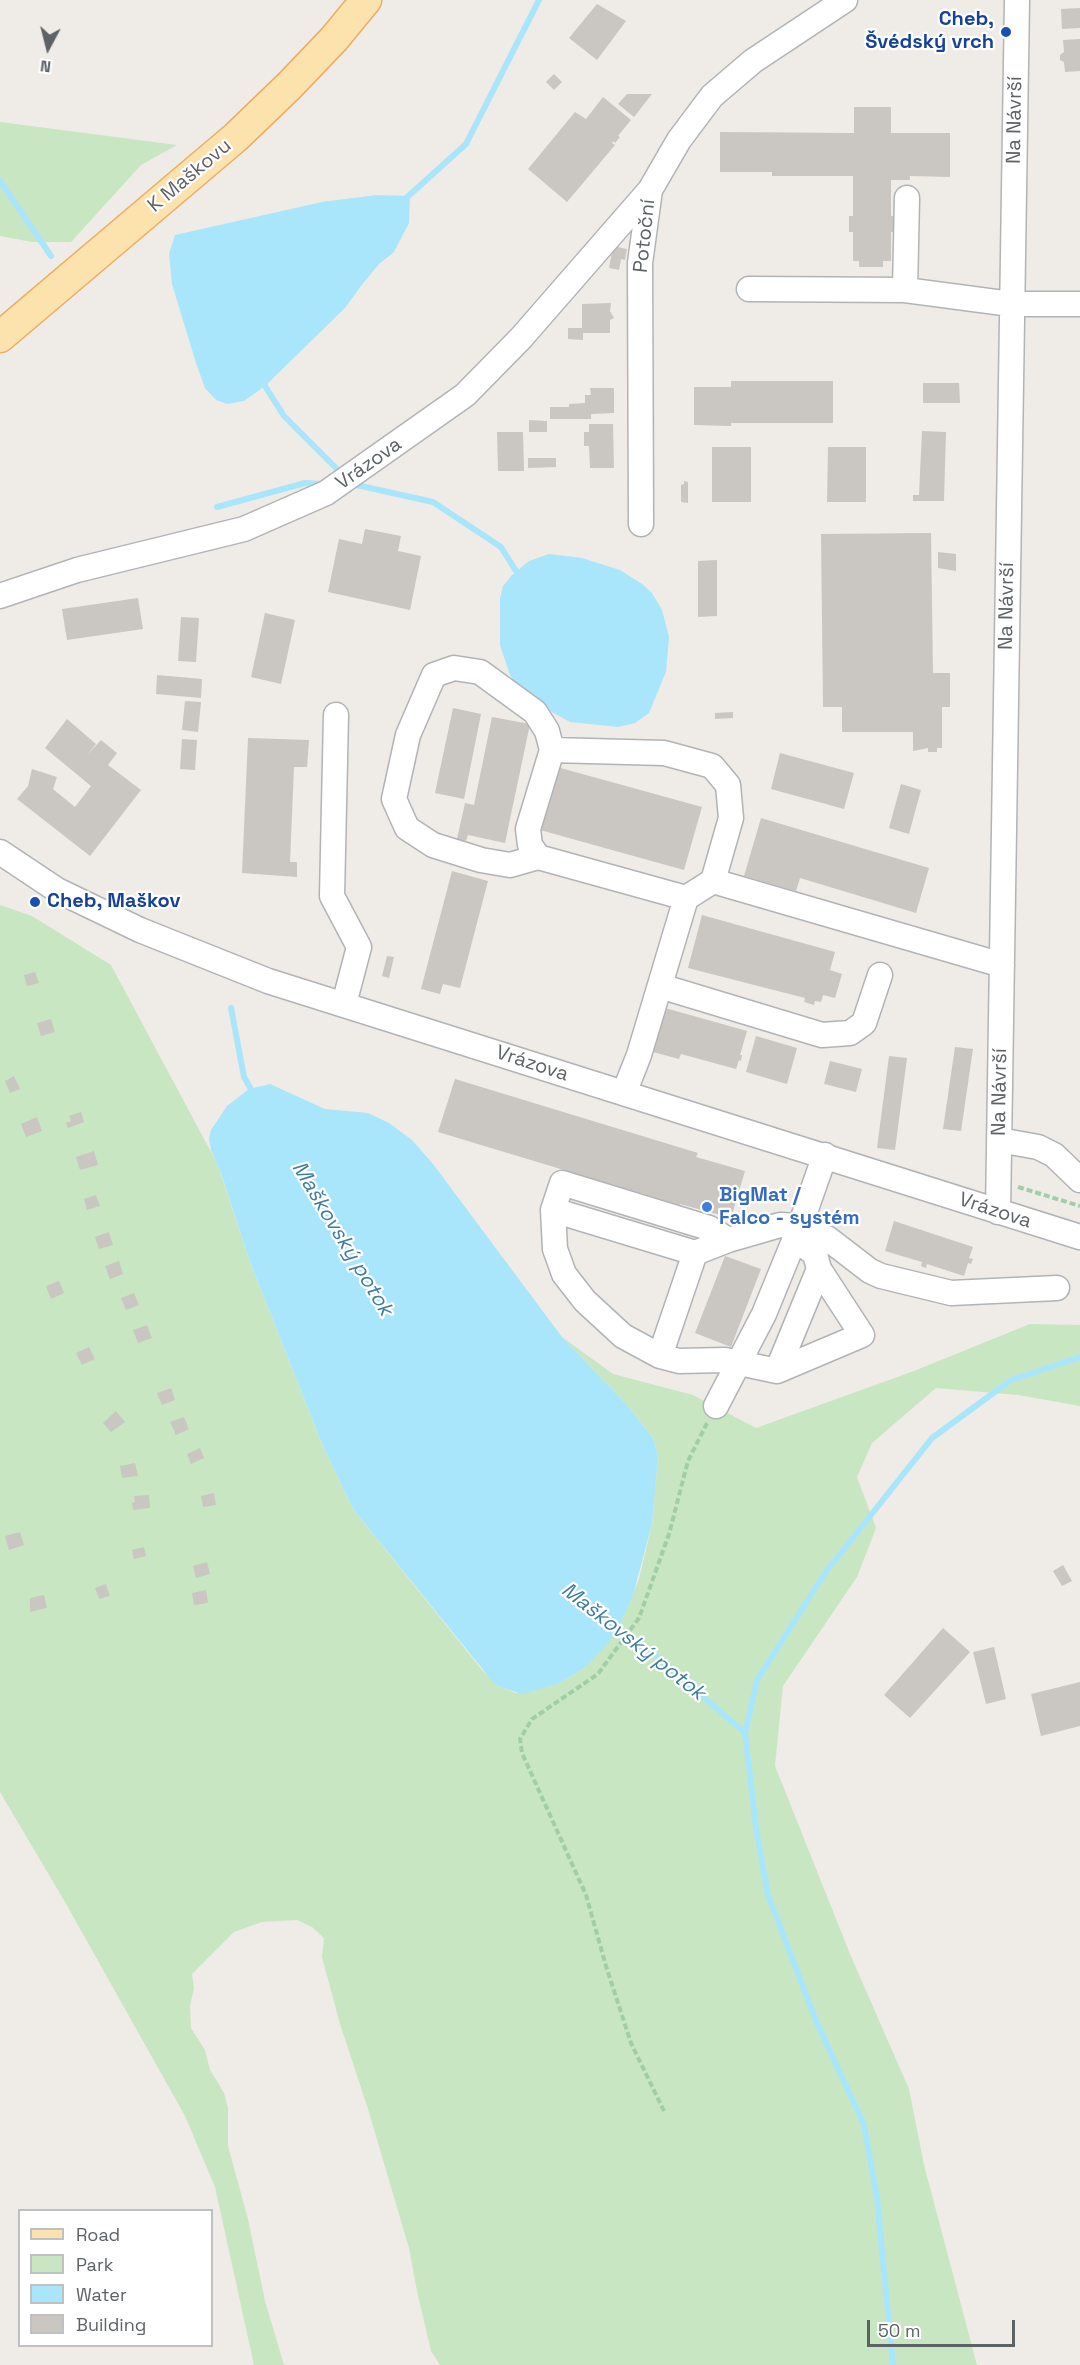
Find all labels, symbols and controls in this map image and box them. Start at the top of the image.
place label: Cheb, Švédský vrch [865,8,994,55]
north arrow [18,18,78,78]
marker: Cheb, Švédský vrch [999,25,1013,39]
text: N [39,55,52,77]
street label: Na Návrší [1002,76,1028,164]
street label: K Maškovu [143,134,237,218]
street label: Potoční [629,198,661,274]
street label: Vrázova [331,433,407,495]
street label: Na Návrší [994,562,1020,650]
place label: Cheb, Maškov [47,890,181,914]
marker: Cheb, Maškov [28,895,42,909]
street label: Vrázova [493,1041,571,1087]
street label: Na Návrší [987,1048,1013,1136]
water label: Maškovský potok [286,1157,398,1321]
place label: BigMat / Falco - systém [719,1184,860,1231]
street label: Vrázova [956,1188,1034,1234]
marker: BigMat / Falco - systém [700,1200,714,1214]
water label: Maškovský potok [556,1578,710,1706]
legend [18,2209,213,2347]
text: Road [76,2223,120,2246]
text: Park [76,2253,113,2276]
text: Water [76,2283,127,2306]
scale bar [870,2308,1018,2346]
text: Building [76,2313,146,2336]
text: 50 m [878,2319,920,2342]

